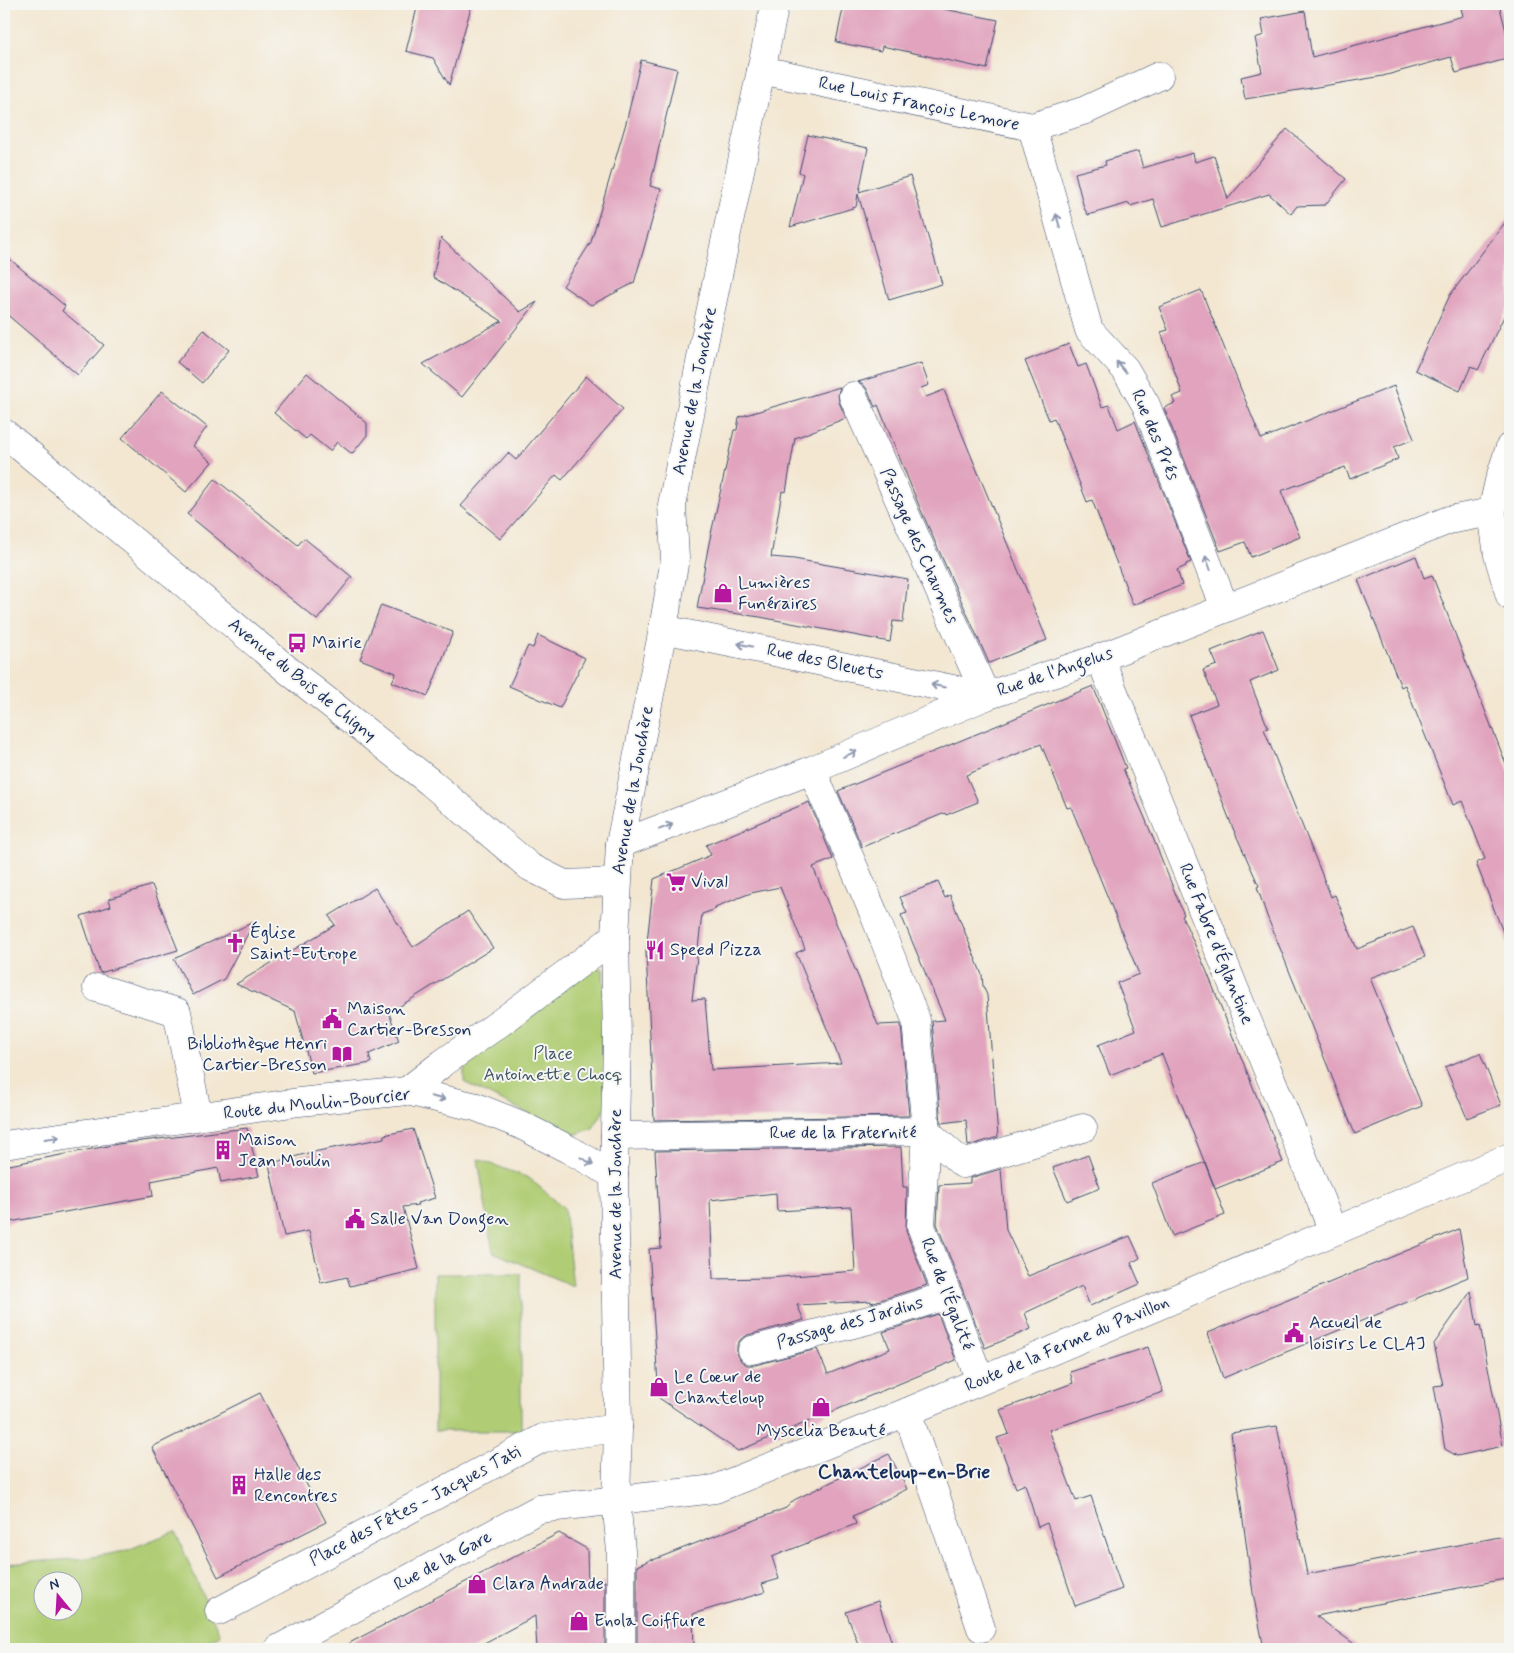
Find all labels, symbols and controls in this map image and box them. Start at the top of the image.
street label: Rue Louis François Lemore [816,71,1022,137]
one-way arrow [1053,213,1062,229]
street label: Avenue de la Jonchère [667,305,723,477]
one-way arrow [1116,360,1127,373]
street label: Rue des Prés [1125,386,1185,484]
street label: Passage des Chaumes [874,464,964,628]
one-way arrow [1202,556,1212,571]
place label: Lumières Funéraires [738,571,817,616]
shop icon: Lumières Funéraires [712,582,734,604]
street label: Avenue du Bois de Chigny [223,613,381,747]
place label: Mairie [312,631,362,655]
bus stop icon: Mairie [286,632,308,654]
street label: Rue des Bleuets [764,638,886,686]
one-way arrow [737,640,753,649]
street label: Rue de l'Angelus [994,641,1117,705]
one-way arrow [931,681,947,690]
street label: Avenue de la Jonchère [606,704,660,876]
one-way arrow [842,749,857,759]
one-way arrow [658,821,673,831]
street label: Rue Fabre d'Églantine [1173,860,1259,1028]
place label: Vival [691,870,728,894]
supermarket icon: Vival [665,871,687,893]
place label: Église Saint-Eutrope [250,921,358,966]
church icon: Église Saint-Eutrope [224,932,246,954]
place label: Speed Pizza [670,938,762,962]
restaurant icon: Speed Pizza [644,939,666,961]
place label: Maison Cartier-Bresson [347,997,472,1042]
public building icon: Maison Cartier-Bresson [321,1008,343,1030]
place label: Bibliothèque Henri Cartier-Bresson [187,1032,327,1077]
park label: Place Antoinette Chocq [484,1042,622,1087]
library icon: Bibliothèque Henri Cartier-Bresson [331,1043,353,1065]
street label: Route du Moulin-Bourcier [222,1082,412,1126]
one-way arrow [430,1094,446,1103]
street label: Avenue de la Jonchère [604,1109,628,1279]
street label: Rue de la Fraternité [769,1121,917,1145]
place label: Maison Jean Moulin [238,1128,330,1173]
one-way arrow [44,1133,60,1143]
building icon: Maison Jean Moulin [212,1139,234,1161]
one-way arrow [579,1156,594,1166]
place label: Salle Van Dongen [370,1207,509,1233]
public building icon: Salle Van Dongen [344,1208,366,1230]
street label: Rue de l'Égalité [915,1234,979,1354]
street label: Route de la Ferme du Pavillon [961,1290,1173,1398]
street label: Passage des Jardins [774,1291,926,1355]
place label: Accueil de loisirs Le CLAJ [1309,1311,1425,1356]
public building icon: Accueil de loisirs Le CLAJ [1283,1322,1305,1344]
place label: Le Cœur de Chanteloup [674,1365,764,1410]
shop icon: Le Cœur de Chanteloup [648,1376,670,1398]
shop icon: Myscelia Beauté [810,1396,832,1418]
place label: Myscelia Beauté [756,1419,886,1443]
street label: Place des Fêtes - Jacques Tati [305,1440,525,1572]
district label: Chanteloup-en-Brie [818,1459,990,1486]
place label: Halle des Rencontres [254,1463,337,1508]
building icon: Halle des Rencontres [228,1474,250,1496]
street label: Rue de la Gare [390,1525,496,1597]
north arrow [32,1570,82,1620]
place label: Clara Andrade [492,1572,604,1596]
shop icon: Clara Andrade [466,1573,488,1595]
text: N [47,1575,62,1595]
place label: Enola Coiffure [594,1609,706,1633]
shop icon: Enola Coiffure [568,1610,590,1632]

